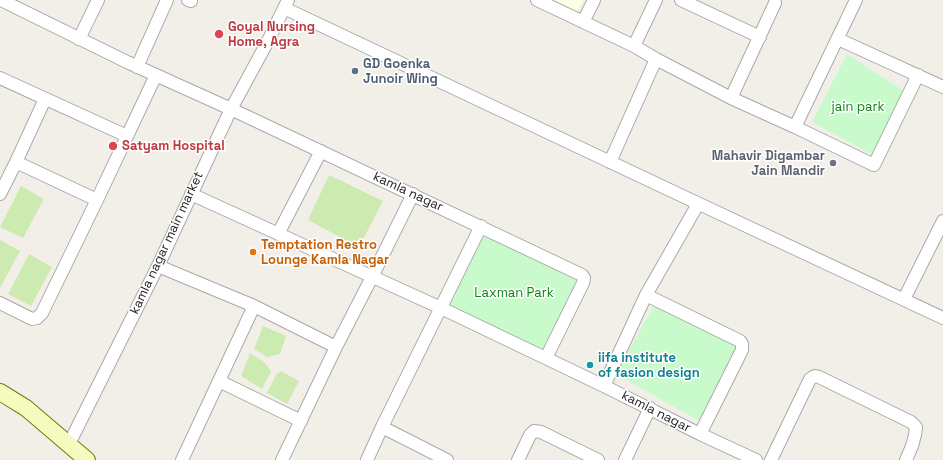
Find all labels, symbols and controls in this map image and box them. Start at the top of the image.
place label: Goyal Nursing Home, Agra [228,19,315,50]
marker: Goyal Nursing Home, Agra [213,28,225,40]
place label: GD Goenka Junoir Wing [363,56,438,87]
marker: GD Goenka Junoir Wing [350,66,360,76]
park label: jain park [832,99,884,115]
place label: Satyam Hospital [122,138,225,154]
marker: Satyam Hospital [107,140,119,152]
place label: Mahavir Digambar Jain Mandir [712,148,825,179]
marker: Mahavir Digambar Jain Mandir [828,158,838,168]
street label: kamla nagar main market [127,169,207,317]
street label: kamla nagar [370,169,446,215]
place label: Temptation Restro Lounge Kamla Nagar [261,237,389,268]
marker: Temptation Restro Lounge Kamla Nagar [248,247,258,257]
park label: Laxman Park [474,285,554,301]
place label: iifa institute of fasion design [598,350,700,381]
marker: iifa institute of fasion design [585,360,595,370]
street label: kamla nagar [619,388,693,436]

